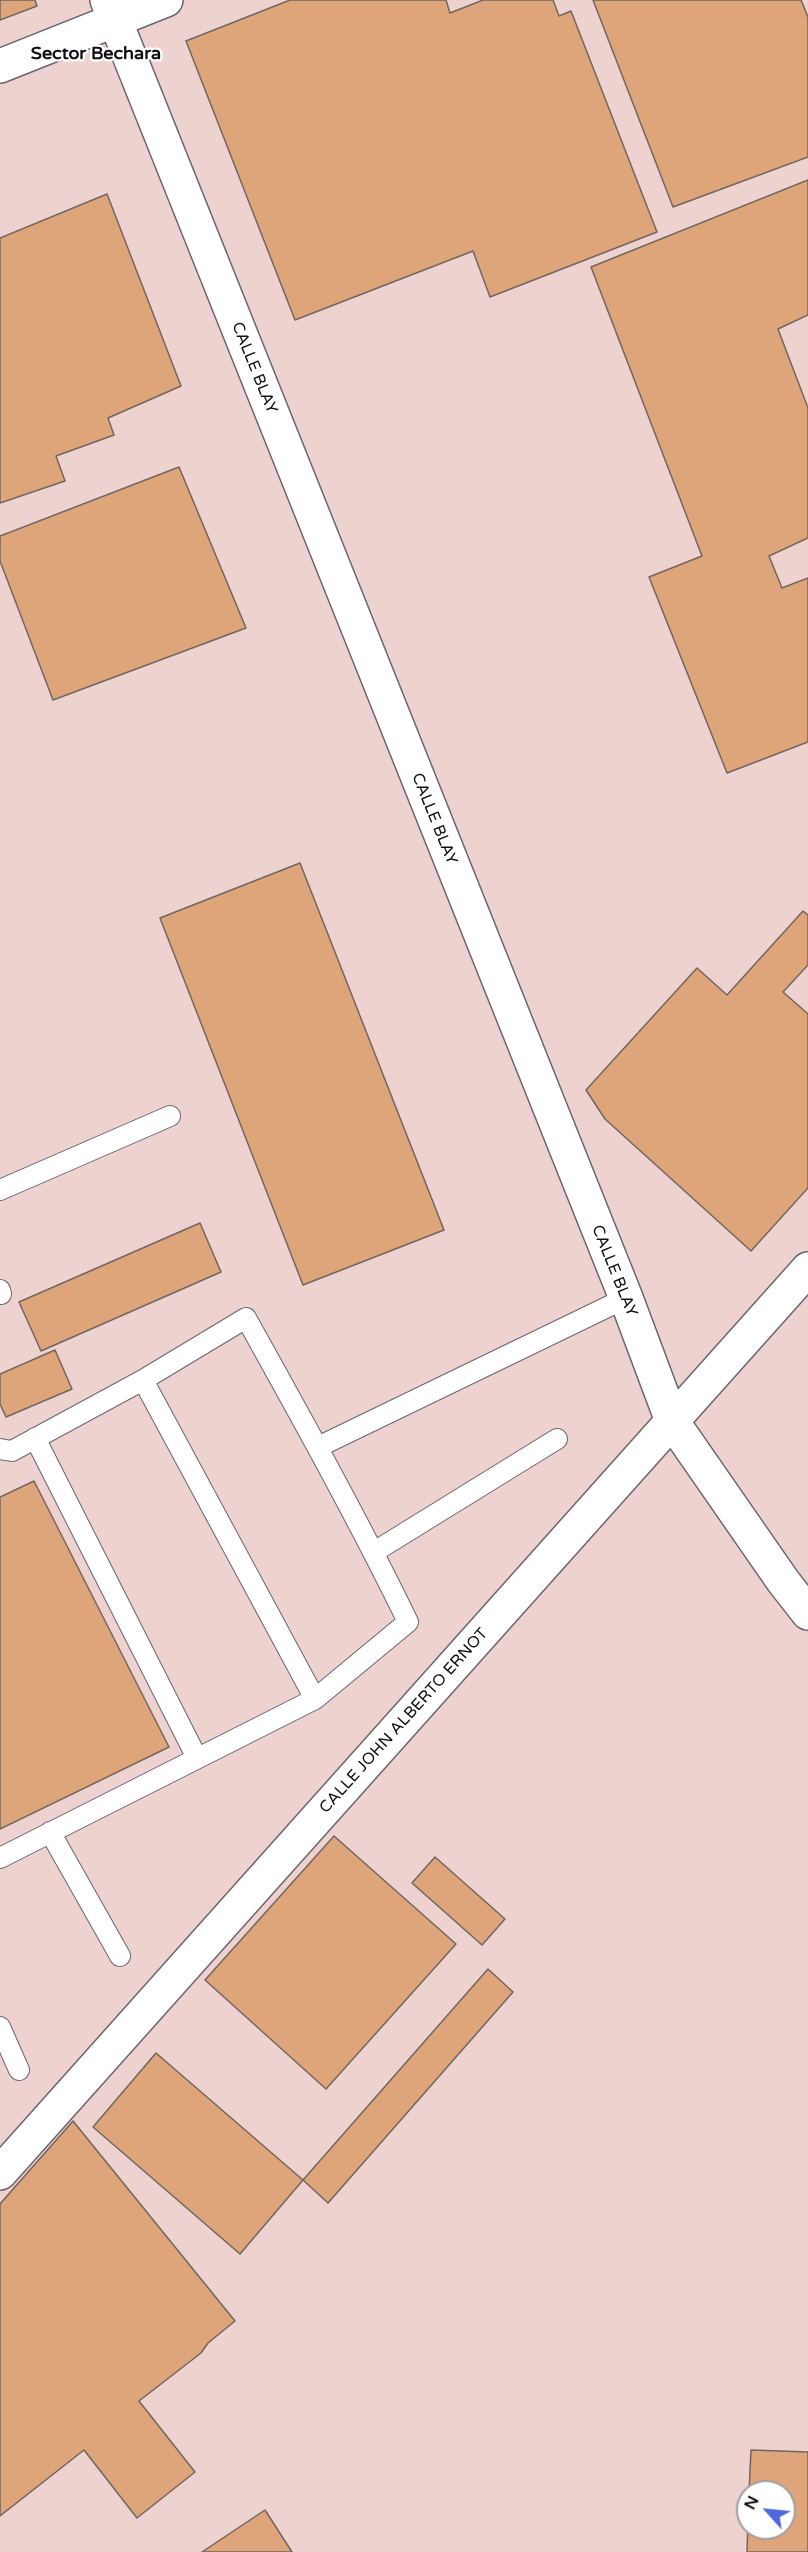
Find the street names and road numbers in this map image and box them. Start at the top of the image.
street label: CALLE BLAY [227,319,281,417]
street label: CALLE BLAY [407,770,461,868]
street label: CALLE BLAY [587,1222,641,1320]
street label: CALLE JOHN ALBERTO ERNOT [316,1624,492,1818]

